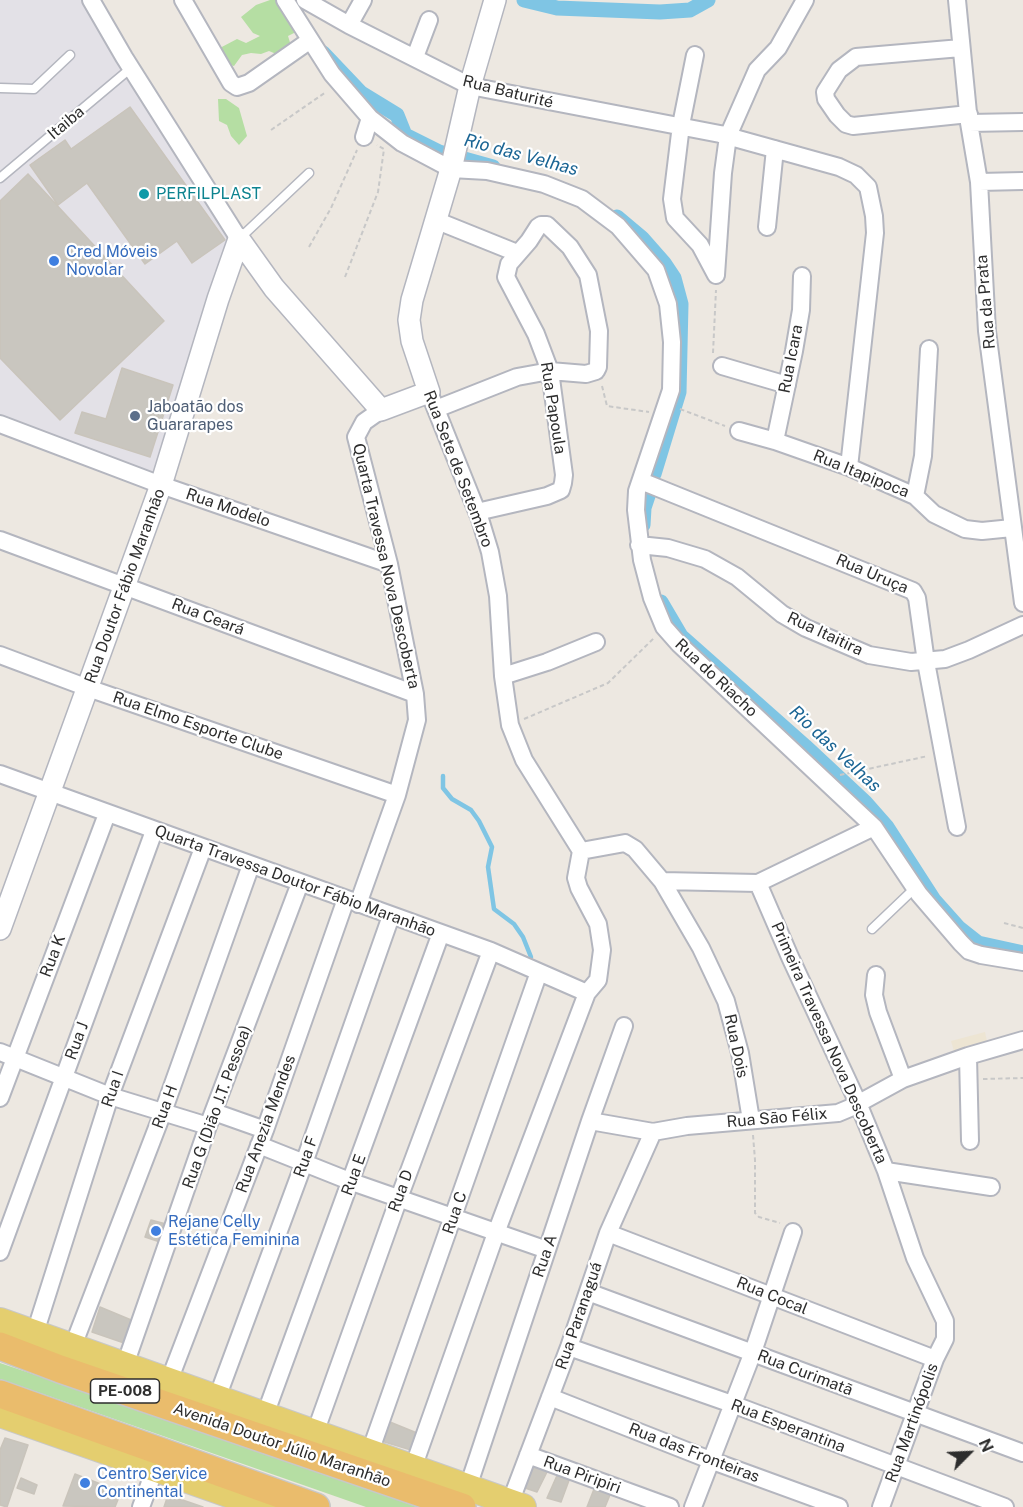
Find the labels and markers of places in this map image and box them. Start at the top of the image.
place label: PERFILPLAST [156,184,261,204]
marker: PERFILPLAST [137,187,151,201]
place label: Cred Móveis Novolar [66,242,158,280]
marker: Cred Móveis Novolar [47,254,61,268]
place label: Jaboatão dos Guararapes [147,397,244,435]
marker: Jaboatão dos Guararapes [128,409,142,423]
place label: Rejane Celly Estética Feminina [168,1212,299,1250]
marker: Rejane Celly Estética Feminina [149,1224,163,1238]
place label: Centro Service Continental [97,1464,207,1502]
marker: Centro Service Continental [78,1476,92,1490]

